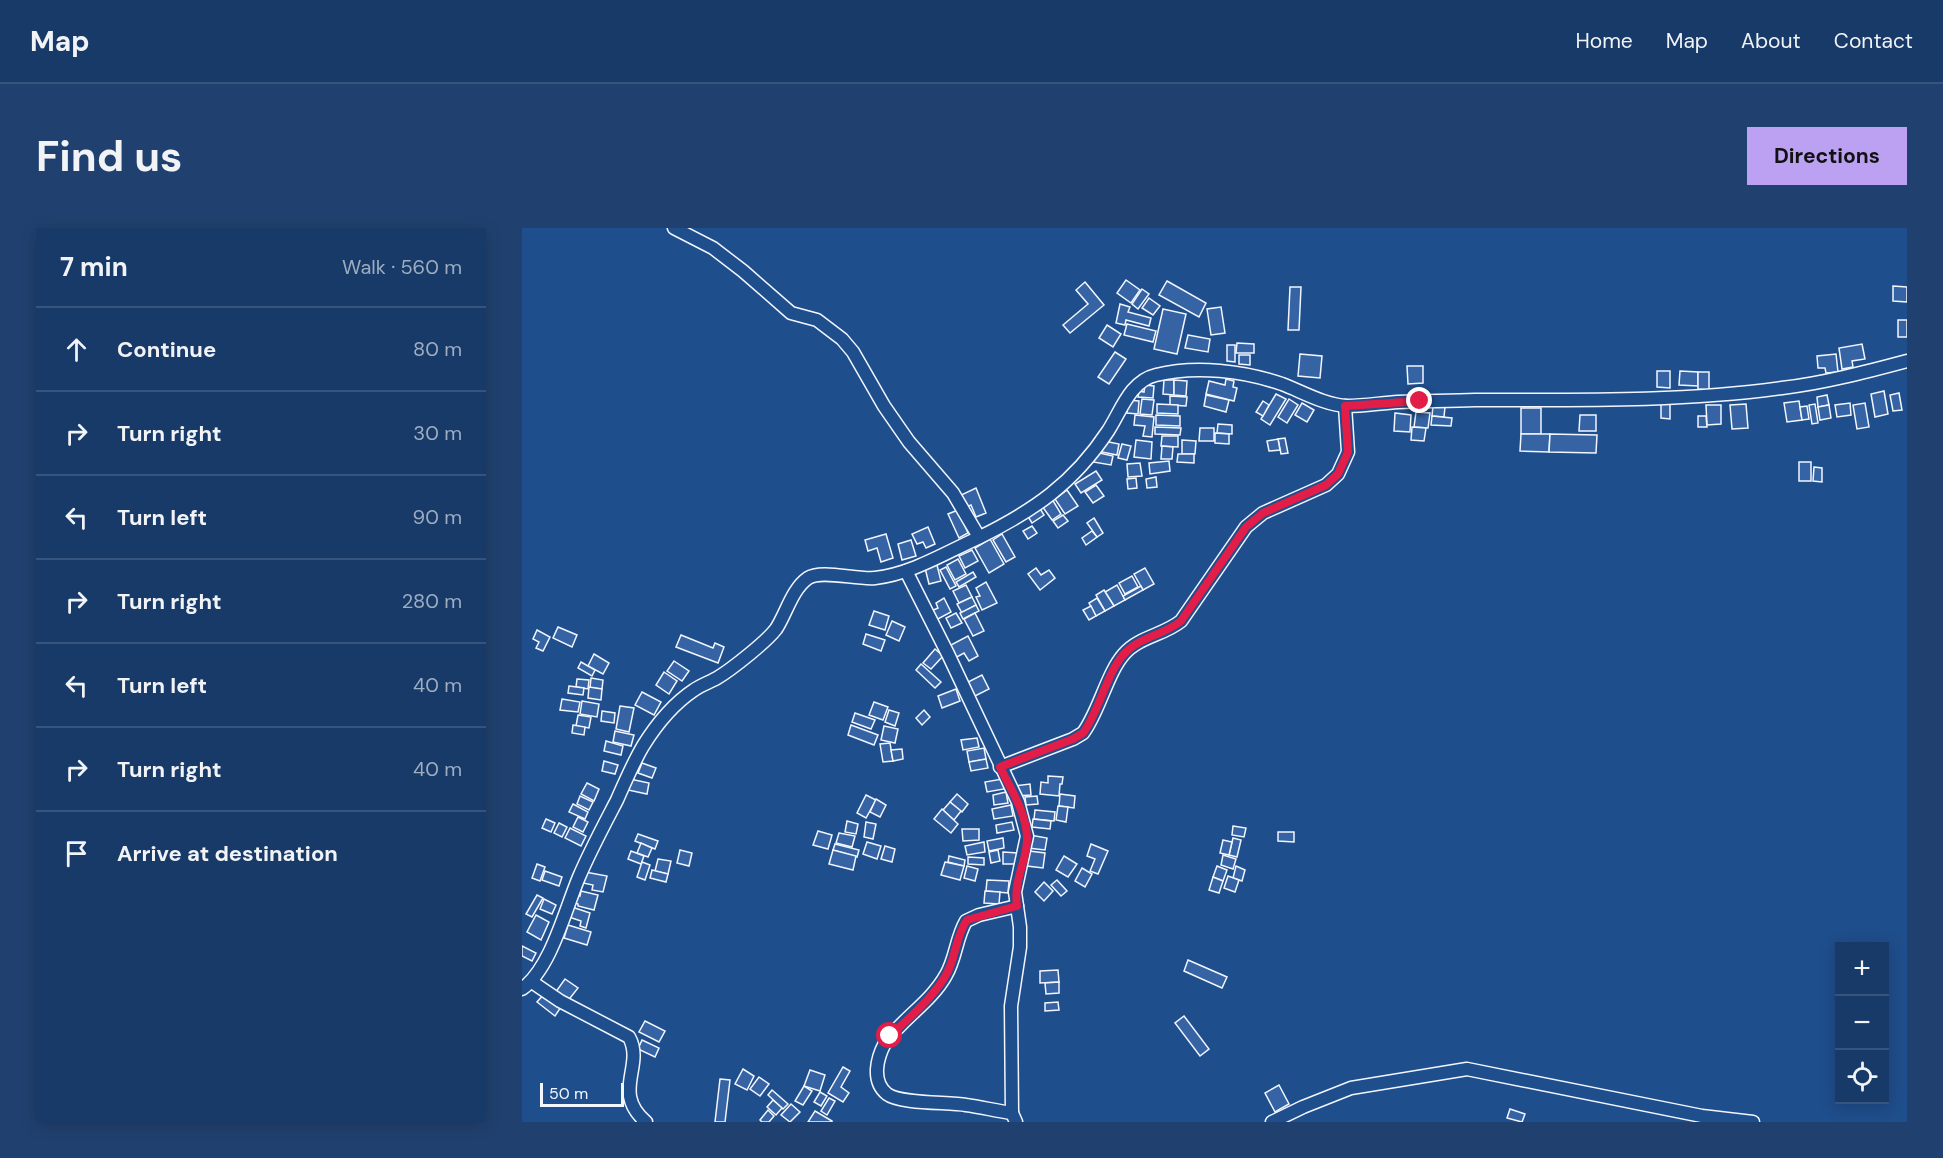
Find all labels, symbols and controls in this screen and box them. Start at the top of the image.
text: Map [30,23,90,60]
text: Home [1575,27,1633,55]
text: Map [1666,27,1708,55]
text: About [1741,27,1801,55]
text: Contact [1834,27,1913,55]
button: Directions [1747,127,1907,185]
text: Find us [36,129,182,184]
text: 7 min [60,250,128,284]
text: Walk · 560 m [342,254,462,280]
icon: ahead [60,333,93,366]
text: Continue [117,335,216,364]
text: 80 m [413,336,462,362]
route end [1406,387,1432,413]
icon: right [60,417,93,450]
text: Turn right [117,419,222,448]
text: 30 m [413,420,462,446]
icon: left [60,501,93,534]
text: Turn left [117,503,207,532]
text: 90 m [413,504,462,530]
icon: right [60,585,93,618]
text: Turn right [117,587,222,616]
text: 280 m [402,588,462,614]
icon: left [60,669,93,702]
text: Turn left [117,671,207,700]
text: 40 m [413,672,462,698]
icon: right [60,753,93,786]
text: Turn right [117,755,222,784]
text: 40 m [413,756,462,782]
icon: arrive [60,837,93,870]
text: Arrive at destination [117,839,338,868]
map controls [1835,942,1889,1104]
button: + [1835,942,1889,996]
button: − [1835,996,1889,1050]
route start [876,1022,902,1048]
button: locate [1835,1050,1889,1104]
scale bar [540,1080,624,1108]
text: 50 m [549,1083,588,1104]

